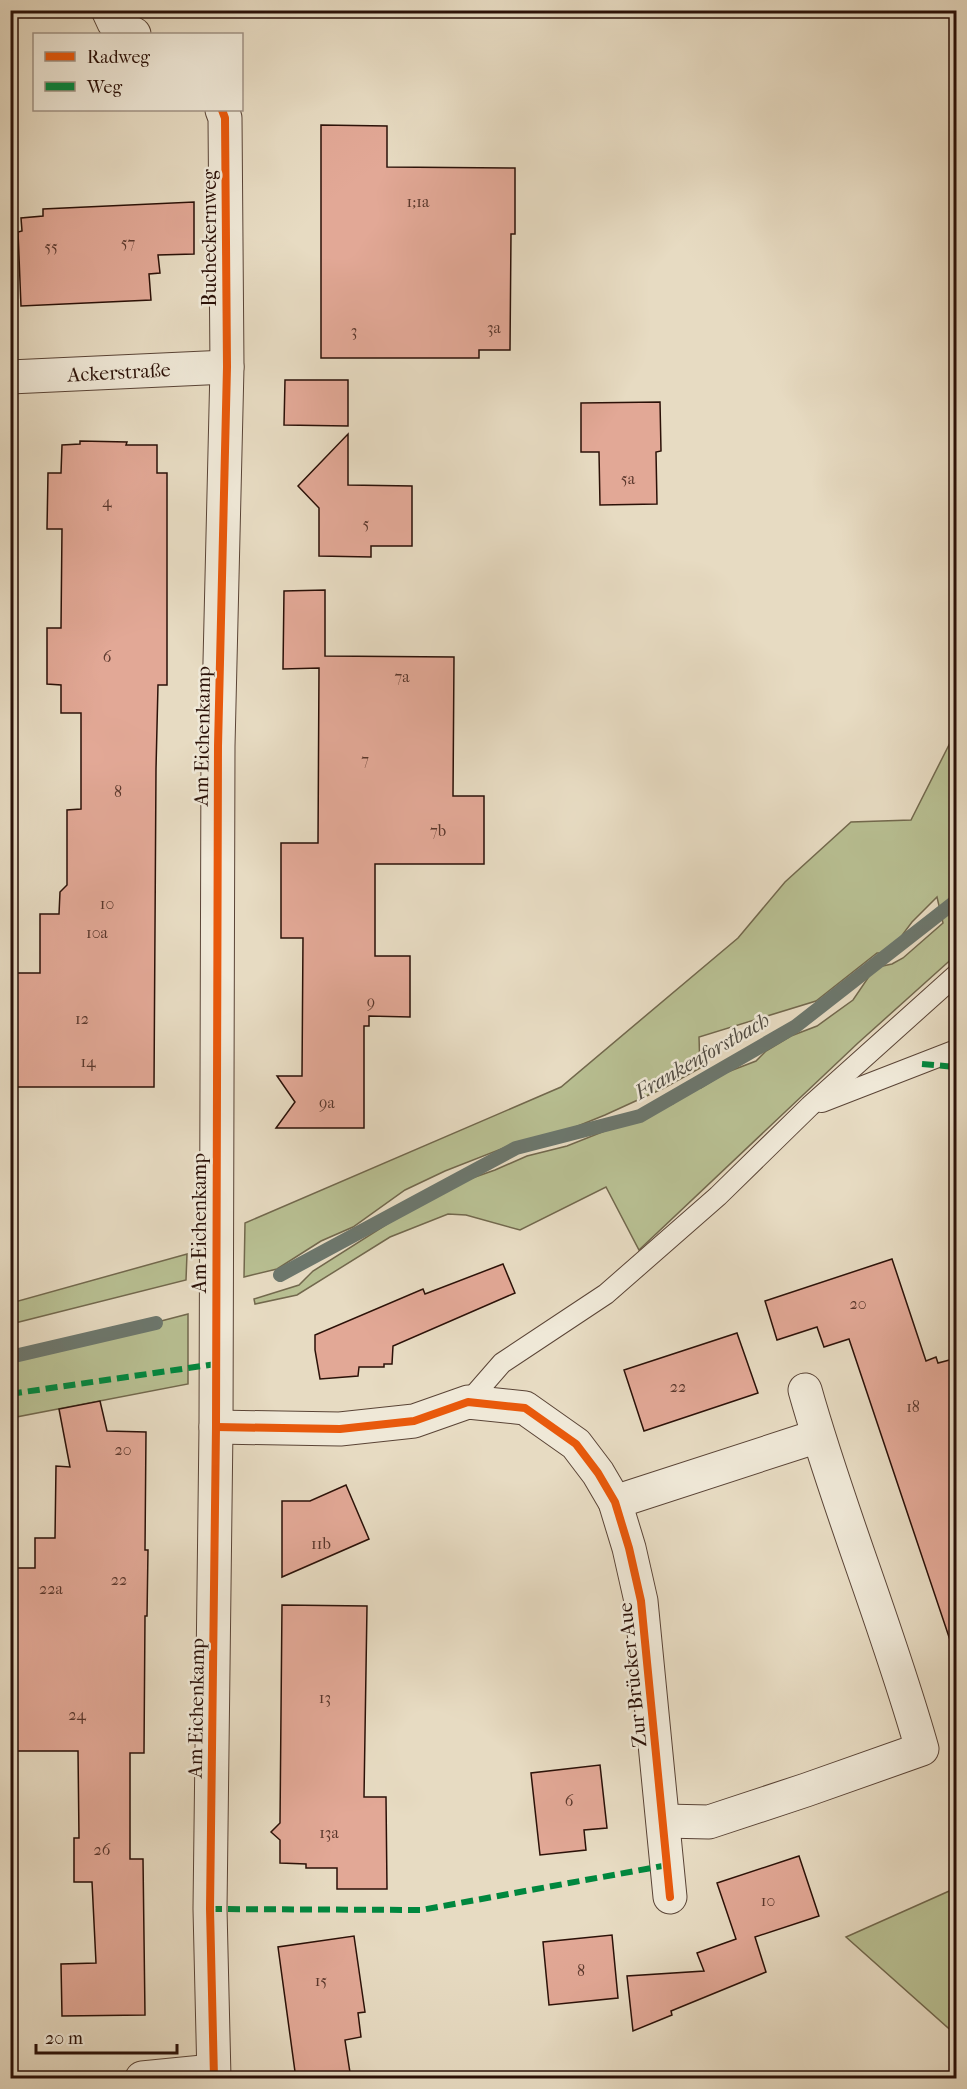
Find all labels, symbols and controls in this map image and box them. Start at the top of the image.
legend [33,33,243,111]
text: Radweg [87,47,150,68]
text: Weg [86,77,122,98]
street label: Bucheckernweg [198,169,221,307]
house number: 1;1a [407,192,430,211]
house number: 57 [121,233,136,252]
house number: 55 [44,237,58,256]
house number: 3a [487,318,502,337]
house number: 3 [351,321,357,340]
street label: Ackerstraße [66,358,171,387]
house number: 5a [621,469,636,488]
house number: 4 [102,492,112,511]
house number: 5 [363,514,370,533]
house number: 6 [103,647,112,666]
street label: Am Eichenkamp [190,666,215,807]
house number: 7a [394,667,410,686]
house number: 7 [361,750,369,769]
house number: 8 [114,782,122,801]
house number: 7b [430,821,446,840]
house number: 10 [100,894,114,913]
house number: 10a [86,923,109,942]
house number: 9 [367,992,375,1011]
water label: Frankenforstbach [629,1008,774,1105]
house number: 12 [75,1009,89,1028]
house number: 14 [80,1052,96,1071]
house number: 9a [319,1093,335,1112]
street label: Am Eichenkamp [188,1153,211,1294]
house number: 20 [849,1294,867,1313]
house number: 22 [670,1377,686,1396]
house number: 18 [906,1397,920,1416]
house number: 20 [114,1440,132,1459]
house number: 11b [311,1534,331,1553]
house number: 22 [111,1570,127,1589]
house number: 22a [39,1579,64,1598]
street label: Zur Brücker Aue [613,1601,652,1749]
street label: Am Eichenkamp [184,1638,209,1779]
house number: 13 [319,1688,331,1707]
house number: 24 [68,1705,86,1724]
house number: 6 [565,1791,574,1810]
house number: 13a [319,1823,339,1842]
house number: 26 [94,1840,111,1859]
house number: 10 [761,1891,775,1910]
house number: 8 [577,1961,585,1980]
house number: 15 [315,1971,327,1990]
scale bar [36,2017,177,2055]
text: 20 m [45,2028,83,2049]

